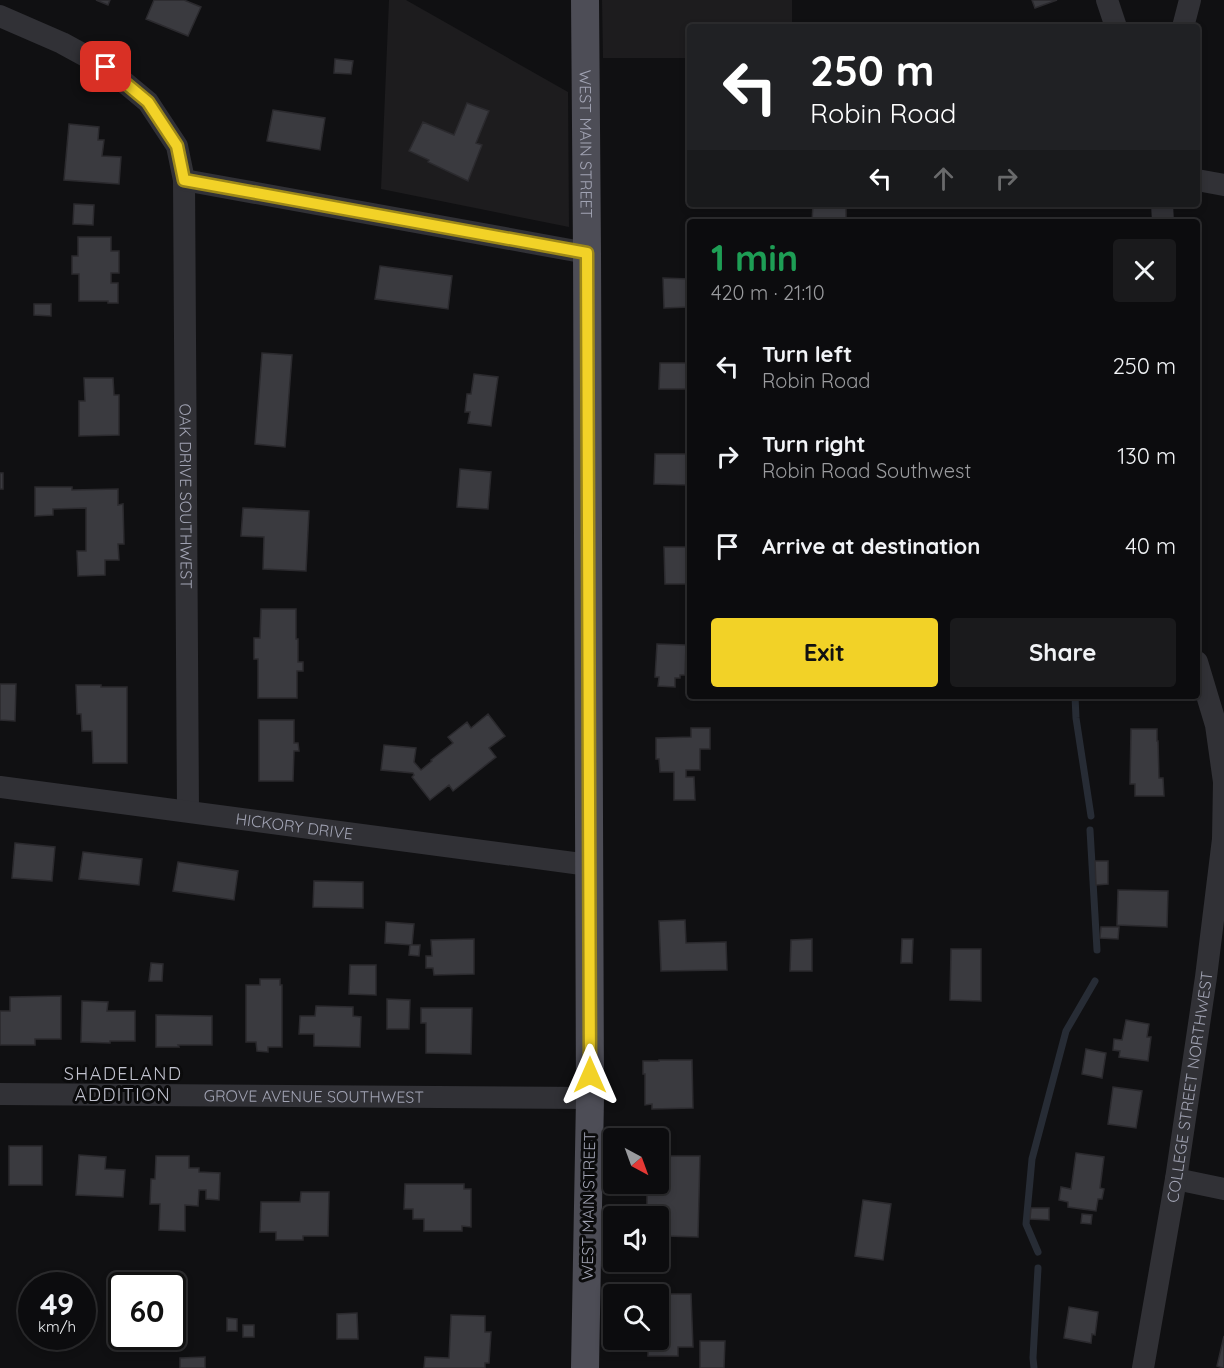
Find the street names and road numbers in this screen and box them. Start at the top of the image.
street label: WEST MAIN STREET [576,70,597,219]
street label: OAK DRIVE SOUTHWEST [175,403,197,589]
street label: HICKORY DRIVE [234,808,354,844]
street label: COLLEGE STREET NORTHWEST [1162,970,1217,1204]
street label: GROVE AVENUE SOUTHWEST [204,1085,424,1107]
street label: WEST MAIN STREET [577,1131,599,1280]

